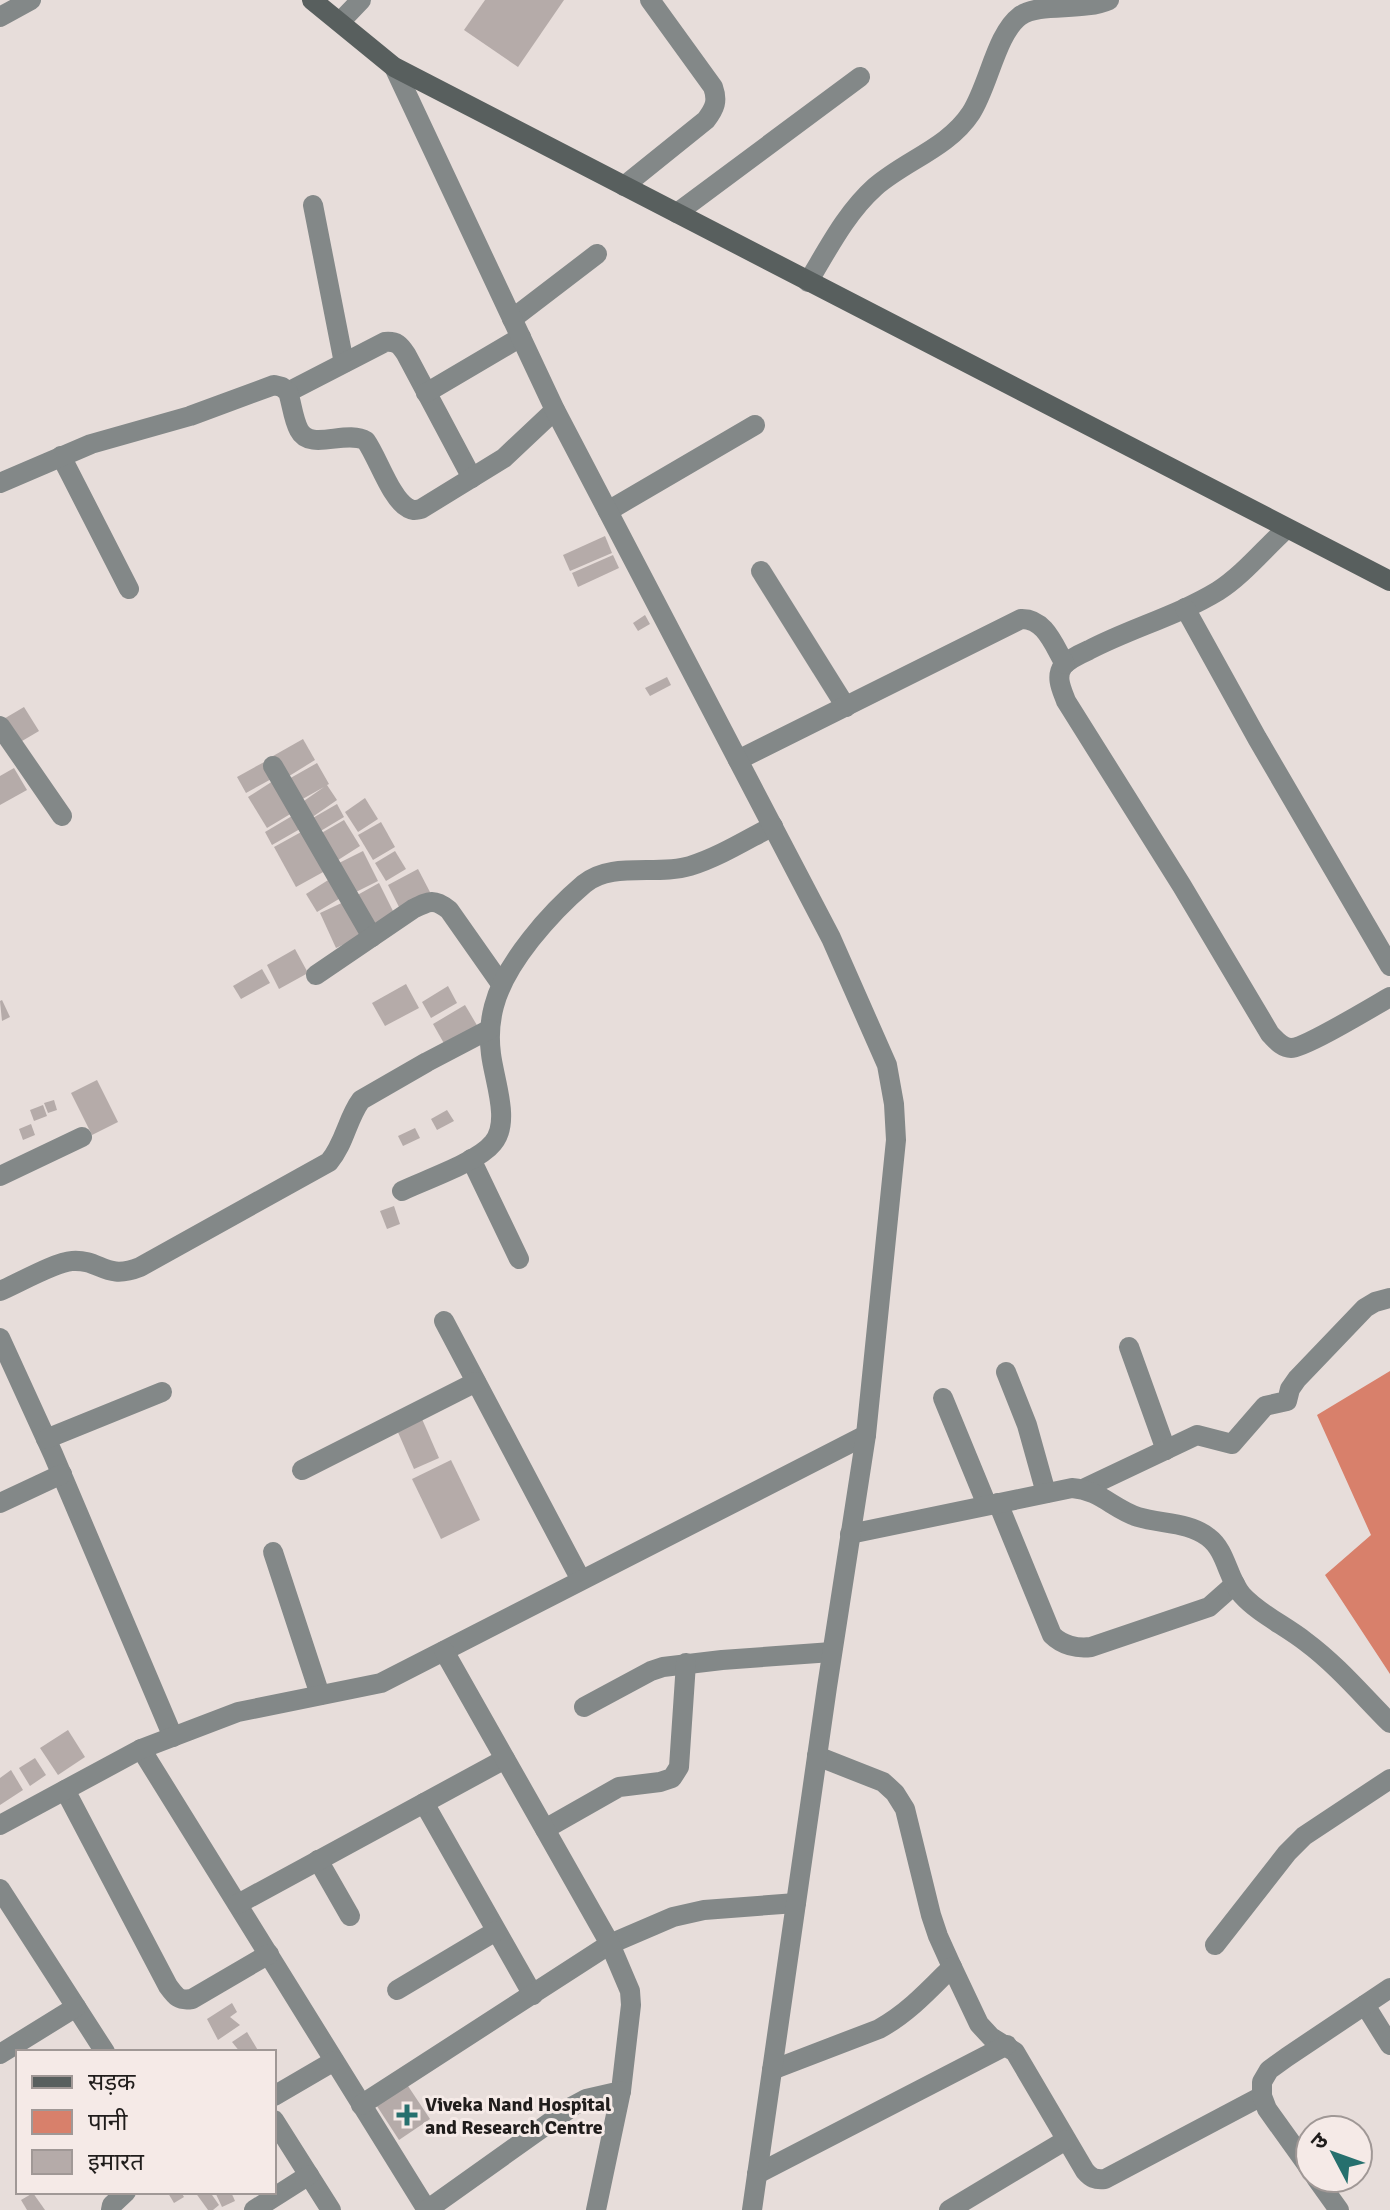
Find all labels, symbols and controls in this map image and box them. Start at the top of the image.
legend [16,2050,276,2194]
text: सड़क [88,2067,136,2097]
place label: Viveka Nand Hospital and Research Centre [425,2092,611,2140]
marker: Viveka Nand Hospital and Research Centre [396,2104,418,2126]
text: पानी [88,2107,128,2137]
north arrow [1294,2114,1374,2194]
text: उ [1305,2127,1334,2155]
text: इमारत [88,2147,145,2177]

